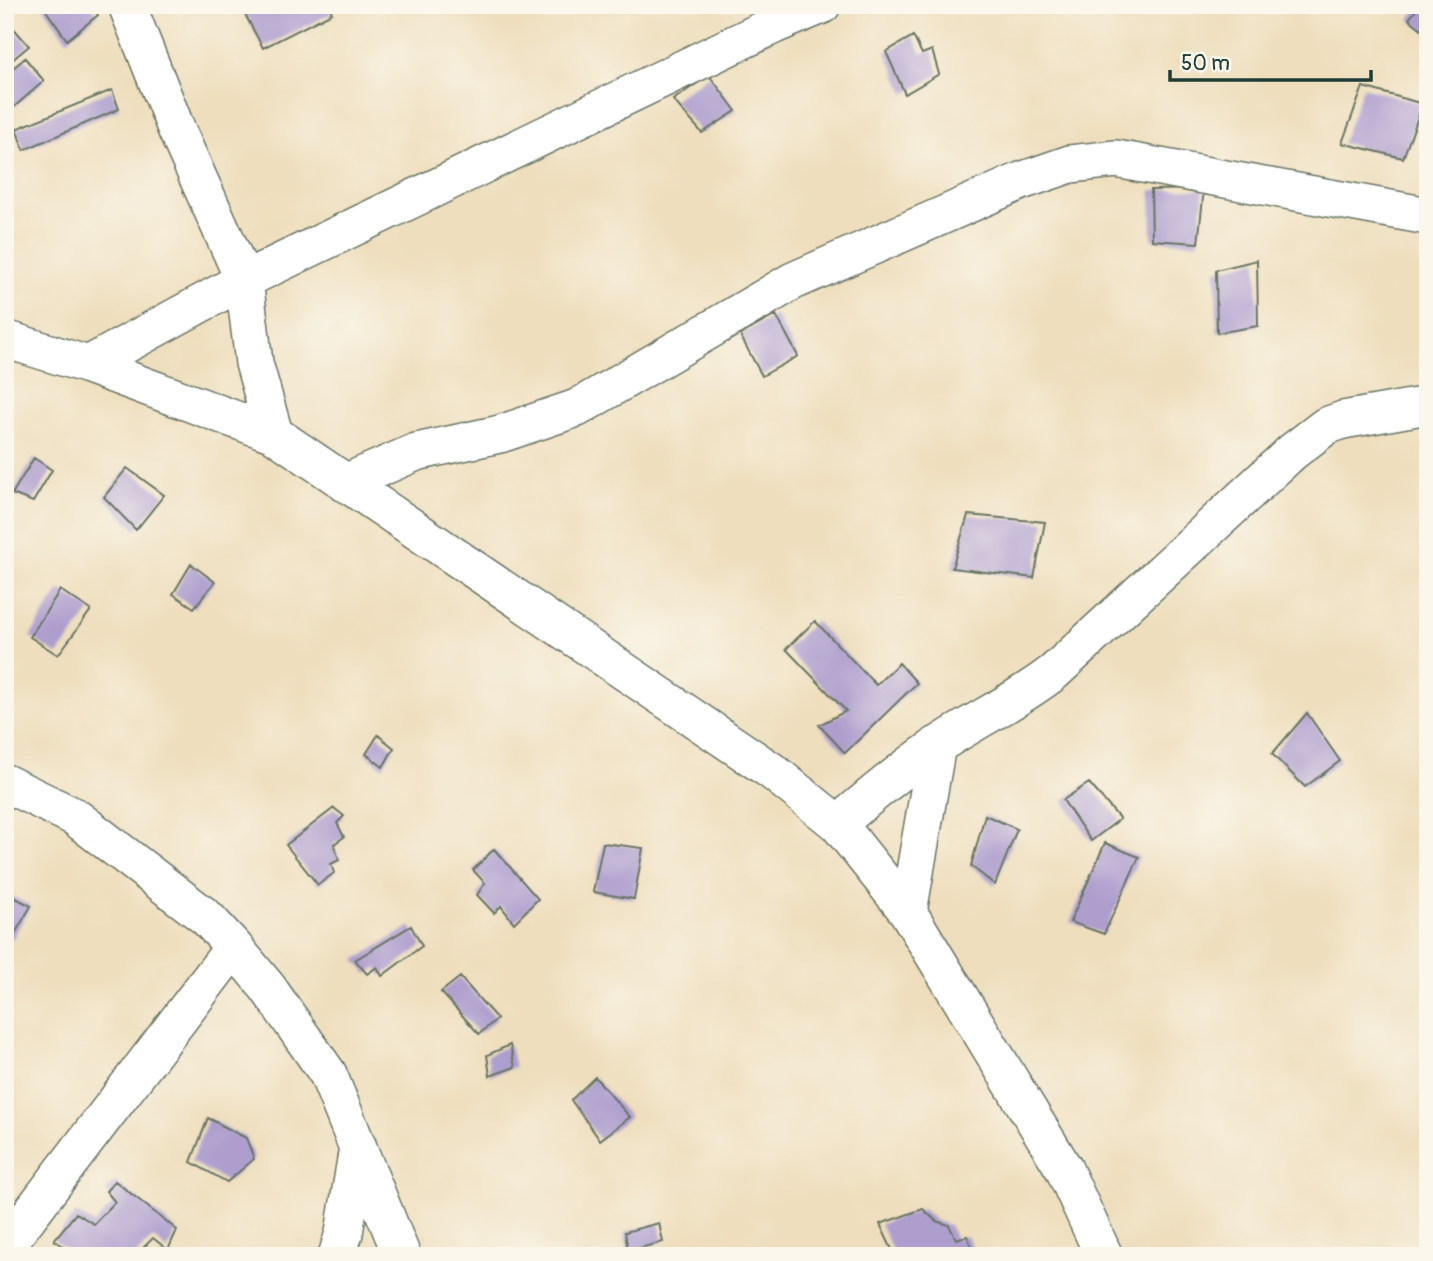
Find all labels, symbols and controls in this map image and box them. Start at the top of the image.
scale bar [1170,38,1372,82]
text: 50 m [1181,50,1230,77]

